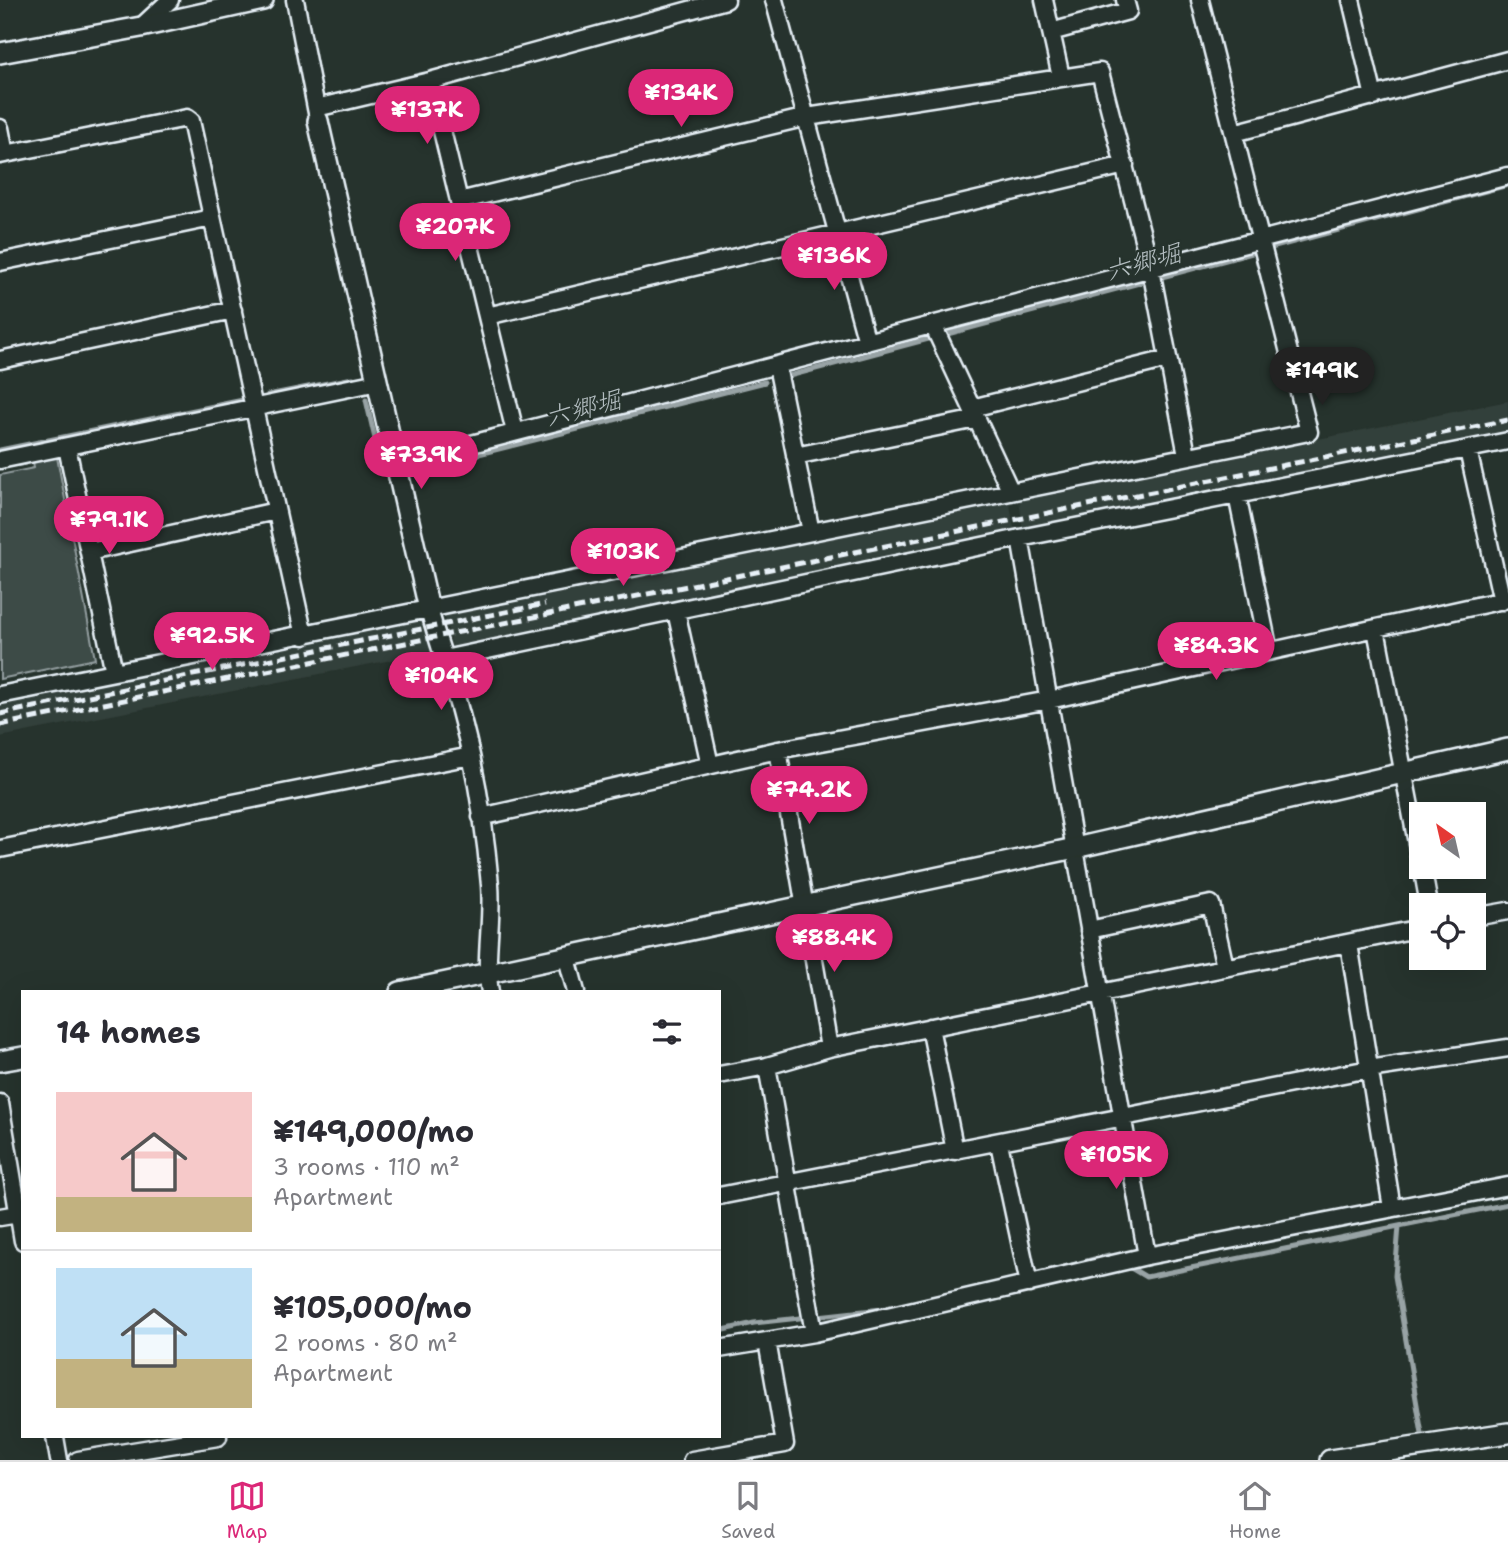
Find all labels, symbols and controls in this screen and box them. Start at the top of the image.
pin: ¥134K [632,69,730,129]
text: ¥134K [644,77,718,107]
pin: ¥137K [378,86,476,146]
text: ¥137K [391,94,463,124]
pin: ¥207K [406,204,504,263]
text: ¥207K [415,211,495,241]
pin: ¥136K [785,232,883,292]
water label: 六郷堀 [1101,234,1187,289]
text: ¥136K [797,240,871,270]
pin: ¥149K [1273,348,1371,407]
text: ¥149K [1286,355,1358,385]
water label: 六郷堀 [541,381,627,434]
pin: ¥73.9K [364,432,478,491]
text: ¥73.9K [380,439,462,469]
pin: ¥79.1K [52,496,166,556]
text: ¥79.1K [70,504,148,534]
pin: ¥103K [574,528,672,588]
text: ¥103K [587,536,659,566]
pin: ¥92.5K [155,612,269,672]
text: ¥92.5K [170,620,254,650]
pin: ¥84.3K [1159,622,1273,682]
text: ¥84.3K [1174,630,1258,660]
pin: ¥104K [392,652,490,712]
text: ¥104K [404,660,478,690]
pin: ¥74.2K [752,766,866,826]
text: ¥74.2K [767,774,851,804]
north arrow [1409,802,1486,878]
map controls [1409,802,1486,970]
button: locate [1409,893,1486,970]
pin: ¥88.4K [777,914,891,974]
text: ¥88.4K [792,922,876,952]
text: 14 homes [56,1012,201,1053]
icon: filters [648,1013,686,1051]
text: ¥149,000/mo [273,1111,474,1152]
icon: home [112,1120,196,1204]
pin: ¥105K [1067,1132,1165,1191]
text: ¥105K [1080,1139,1152,1169]
text: 3 rooms · 110 m² [273,1152,460,1182]
text: Apartment [273,1182,393,1212]
text: ¥105,000/mo [273,1287,472,1328]
icon: home [112,1296,196,1380]
text: 2 rooms · 80 m² [273,1328,458,1358]
text: Apartment [273,1358,393,1388]
tab: Map [227,1477,268,1544]
tab: Saved [721,1477,775,1544]
tab: Home [1229,1477,1281,1544]

